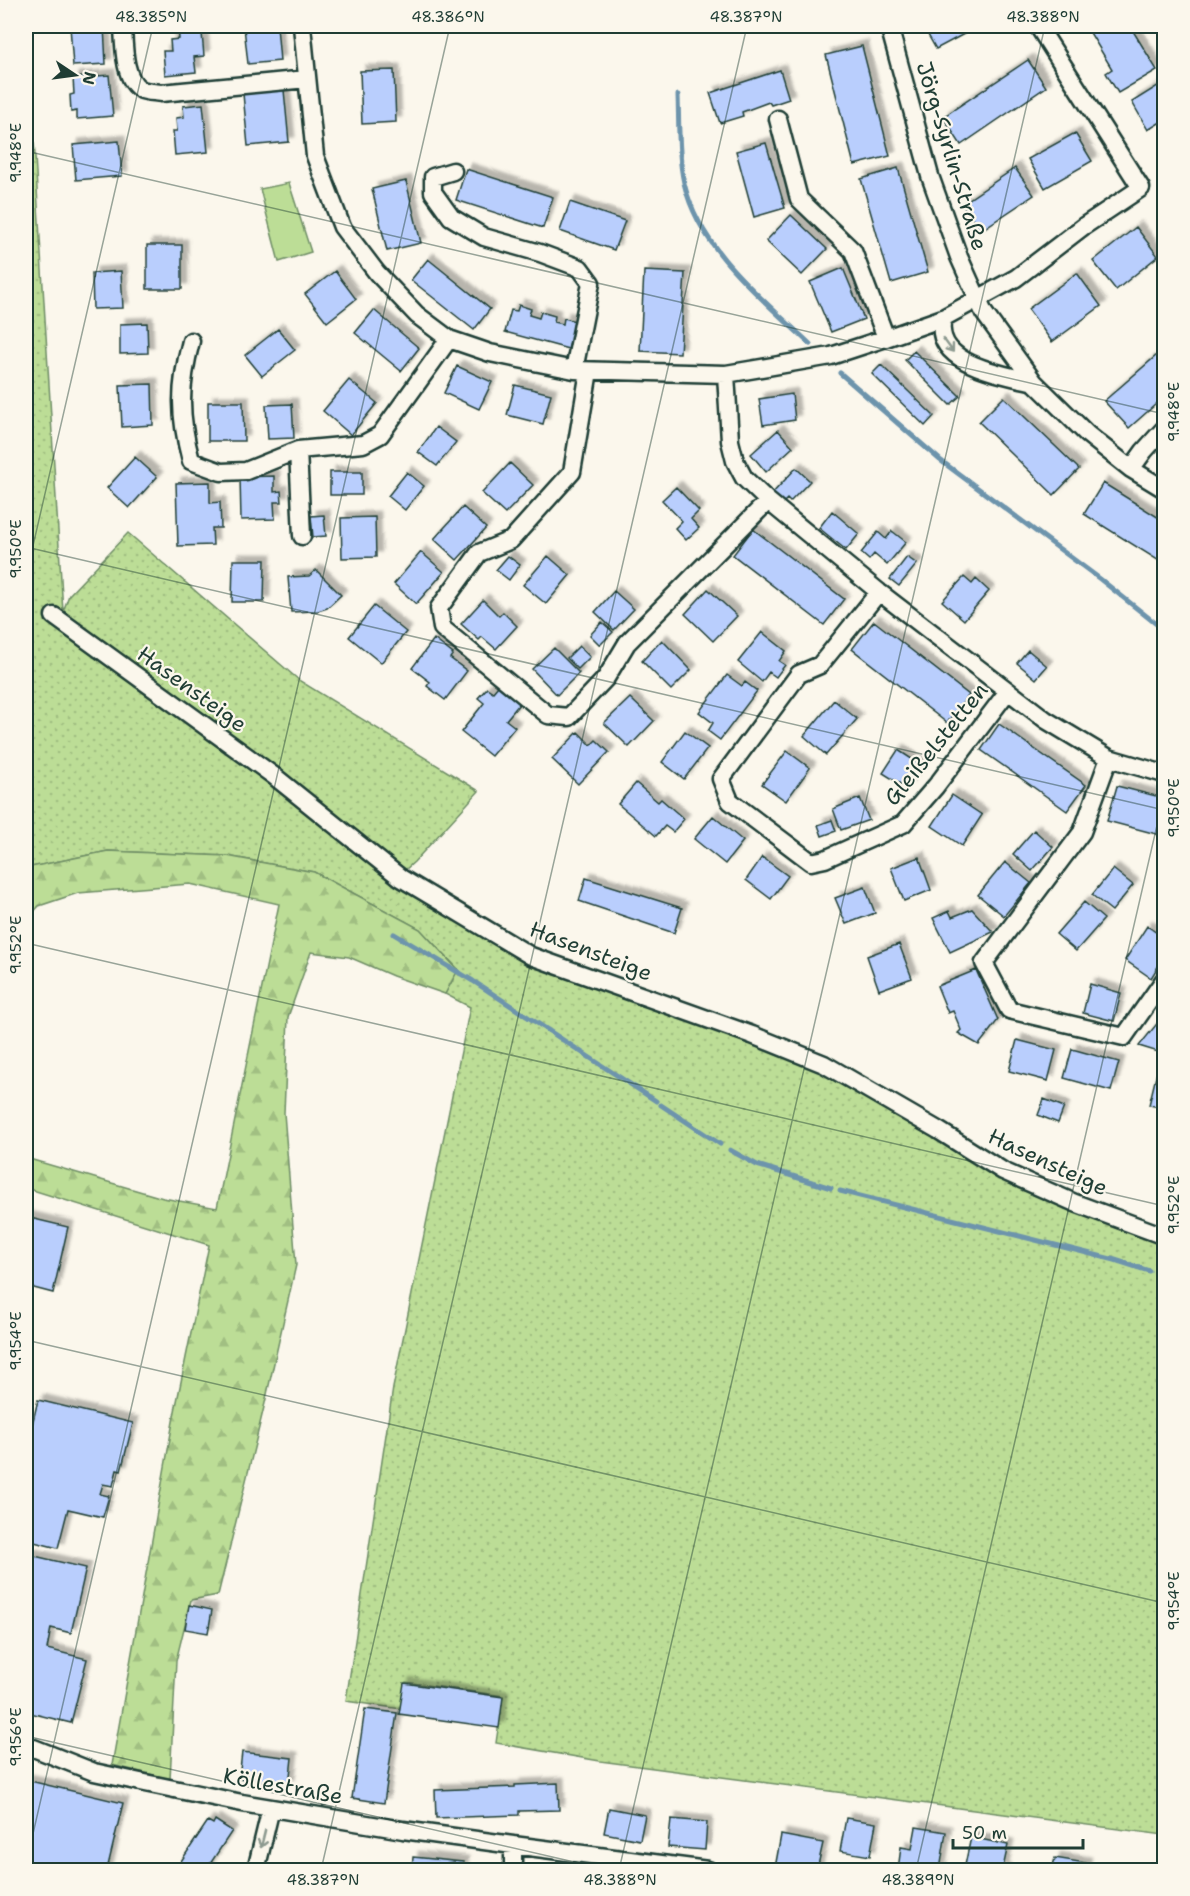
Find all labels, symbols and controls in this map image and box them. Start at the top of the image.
text: 48.385°N [115,7,187,27]
text: 48.386°N [411,7,485,27]
text: 48.387°N [710,7,782,27]
text: 48.388°N [1006,7,1080,27]
north arrow [45,45,105,105]
street label: Jörg-Syrlin-Straße [909,58,995,254]
text: N [77,70,101,87]
text: 9.948°E [6,123,26,183]
one-way arrow [941,336,954,352]
text: 9.948°E [1164,382,1184,442]
text: 9.950°E [6,519,26,579]
street label: Hasensteige [131,639,253,739]
street label: Gleißelstetten [877,677,995,811]
text: 9.950°E [1164,778,1184,838]
street label: Hasensteige [526,914,656,988]
text: 9.952°E [6,916,26,974]
street label: Hasensteige [983,1122,1113,1202]
text: 9.952°E [1164,1176,1184,1234]
text: 9.954°E [6,1311,26,1371]
text: 9.954°E [1164,1571,1184,1631]
text: 9.956°E [6,1707,26,1767]
street label: Köllestraße [221,1761,345,1811]
scale bar [953,1812,1084,1850]
text: 50 m [962,1821,1007,1845]
one-way arrow [257,1829,269,1848]
text: 48.387°N [287,1870,359,1890]
text: 48.388°N [583,1870,657,1890]
text: 48.389°N [881,1870,955,1890]

